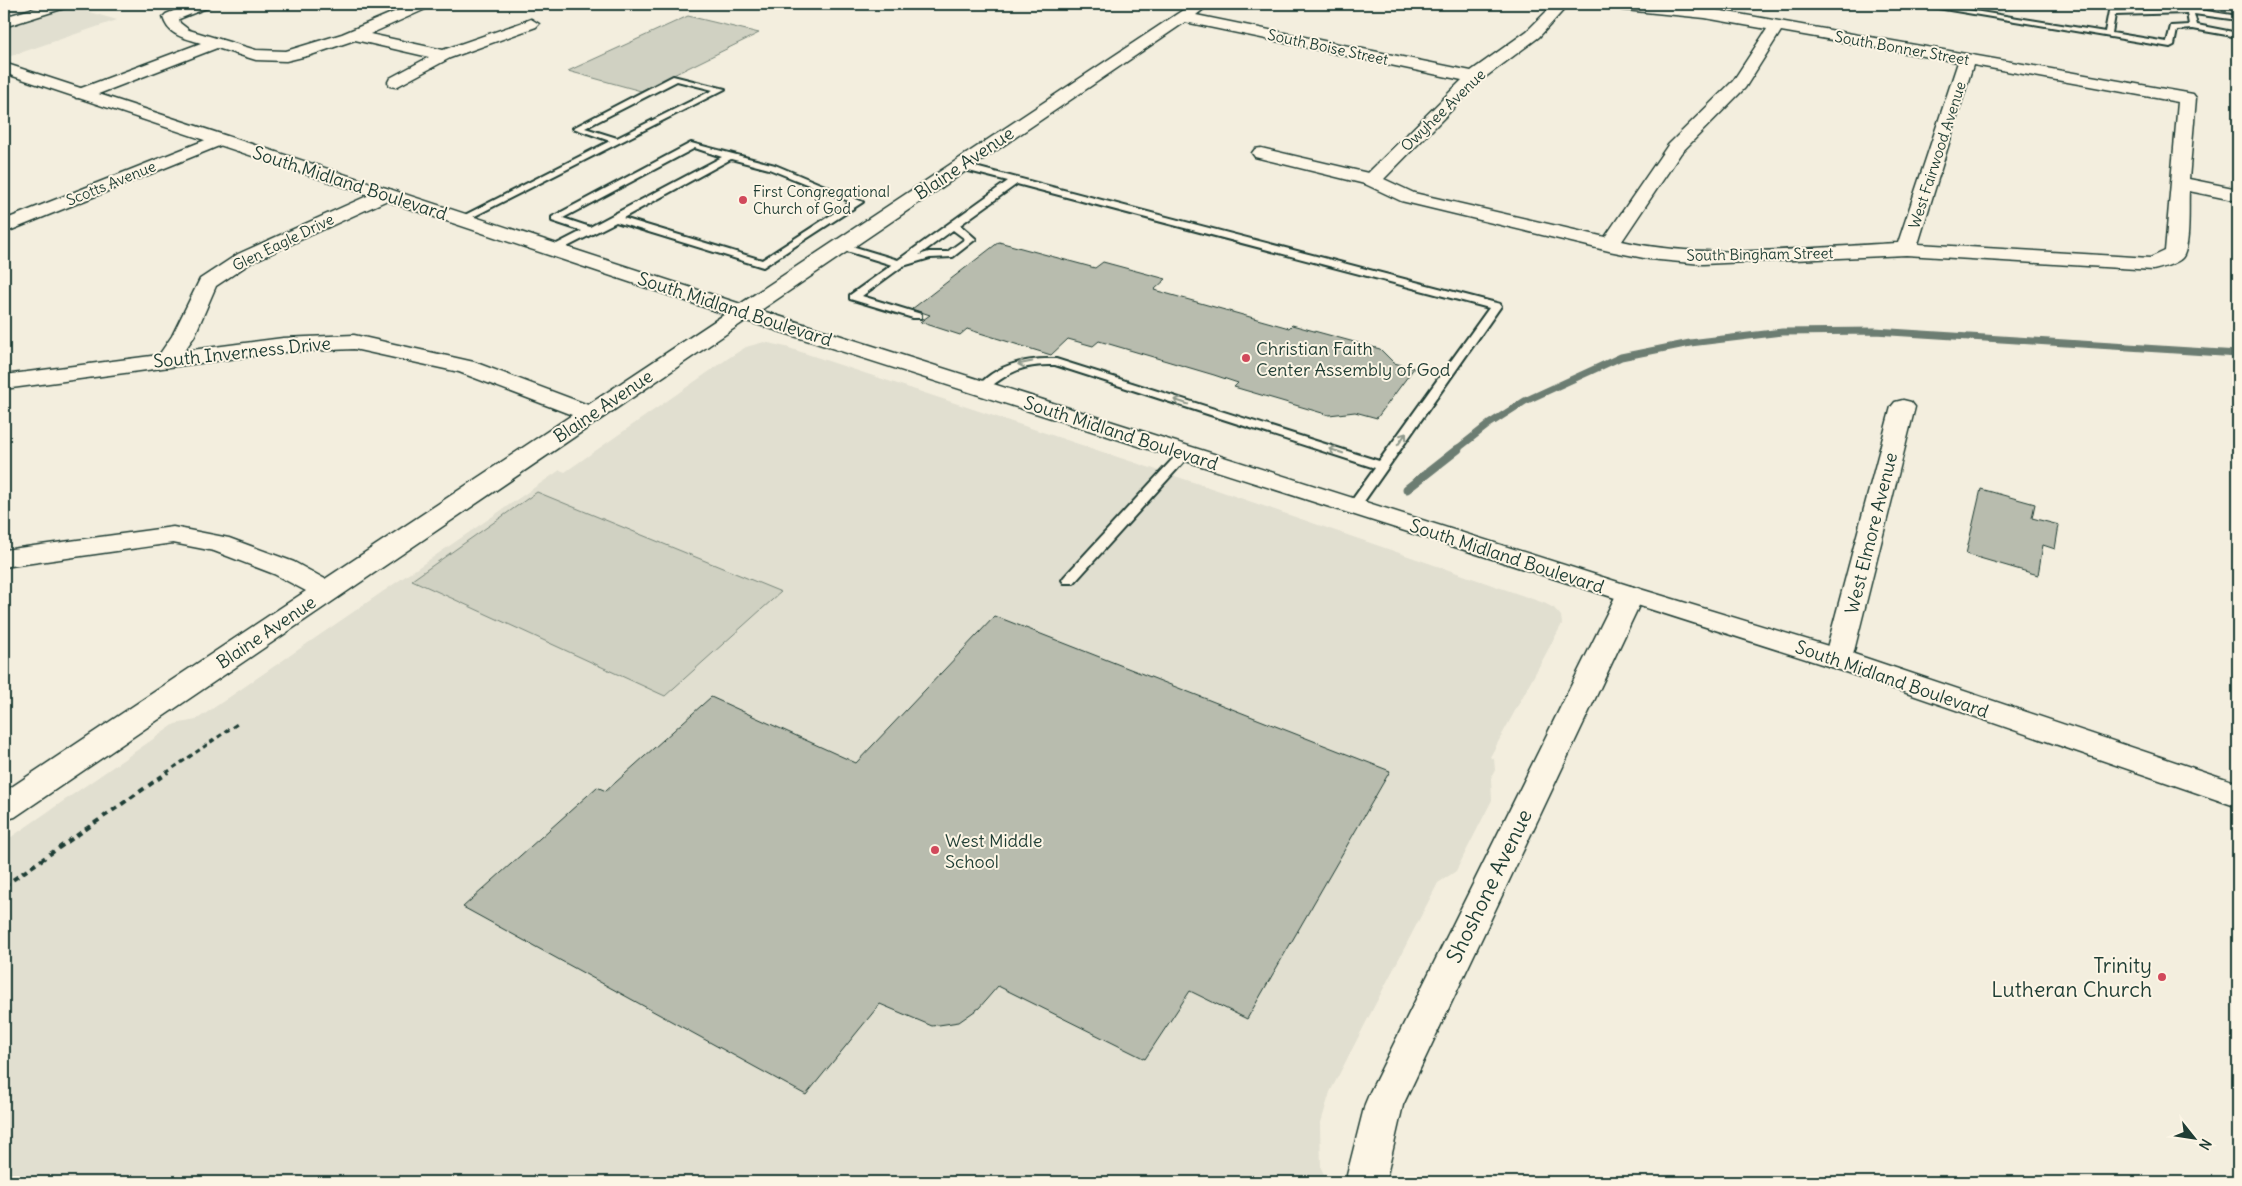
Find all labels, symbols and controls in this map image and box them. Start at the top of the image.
street label: South Boise Street [1266,25,1390,69]
street label: South Bonner Street [1833,27,1971,69]
street label: Owyhee Avenue [1397,65,1489,155]
street label: West Fairwood Avenue [1904,79,1970,231]
street label: Blaine Avenue [910,121,1018,205]
street label: South Midland Boulevard [250,141,450,225]
street label: Scotts Avenue [63,156,159,210]
place label: First Congregational Church of God [753,182,890,218]
marker: First Congregational Church of God [737,194,749,206]
street label: Glen Eagle Drive [229,209,337,275]
street label: South Bingham Street [1686,243,1834,265]
street label: South Midland Boulevard [635,267,835,351]
street label: South Inverness Drive [152,331,332,373]
place label: Christian Faith Center Assembly of God [1256,337,1451,381]
marker: Christian Faith Center Assembly of God [1240,352,1252,364]
one-way arrow [1017,358,1033,368]
street label: Blaine Avenue [549,364,657,448]
street label: South Midland Boulevard [1021,391,1221,475]
one-way arrow [1173,396,1189,406]
one-way arrow [1397,432,1407,446]
one-way arrow [1329,446,1344,455]
street label: West Elmore Avenue [1840,450,1902,616]
street label: South Midland Boulevard [1407,514,1607,598]
street label: Blaine Avenue [212,590,320,674]
street label: South Midland Boulevard [1792,635,1992,723]
street label: Shoshone Avenue [1440,805,1538,967]
place label: West Middle School [945,829,1042,873]
marker: West Middle School [929,844,941,856]
place label: Trinity Lutheran Church [1991,952,2152,1003]
marker: Trinity Lutheran Church [2156,971,2168,983]
north arrow [2170,1114,2220,1164]
text: N [2195,1136,2215,1153]

